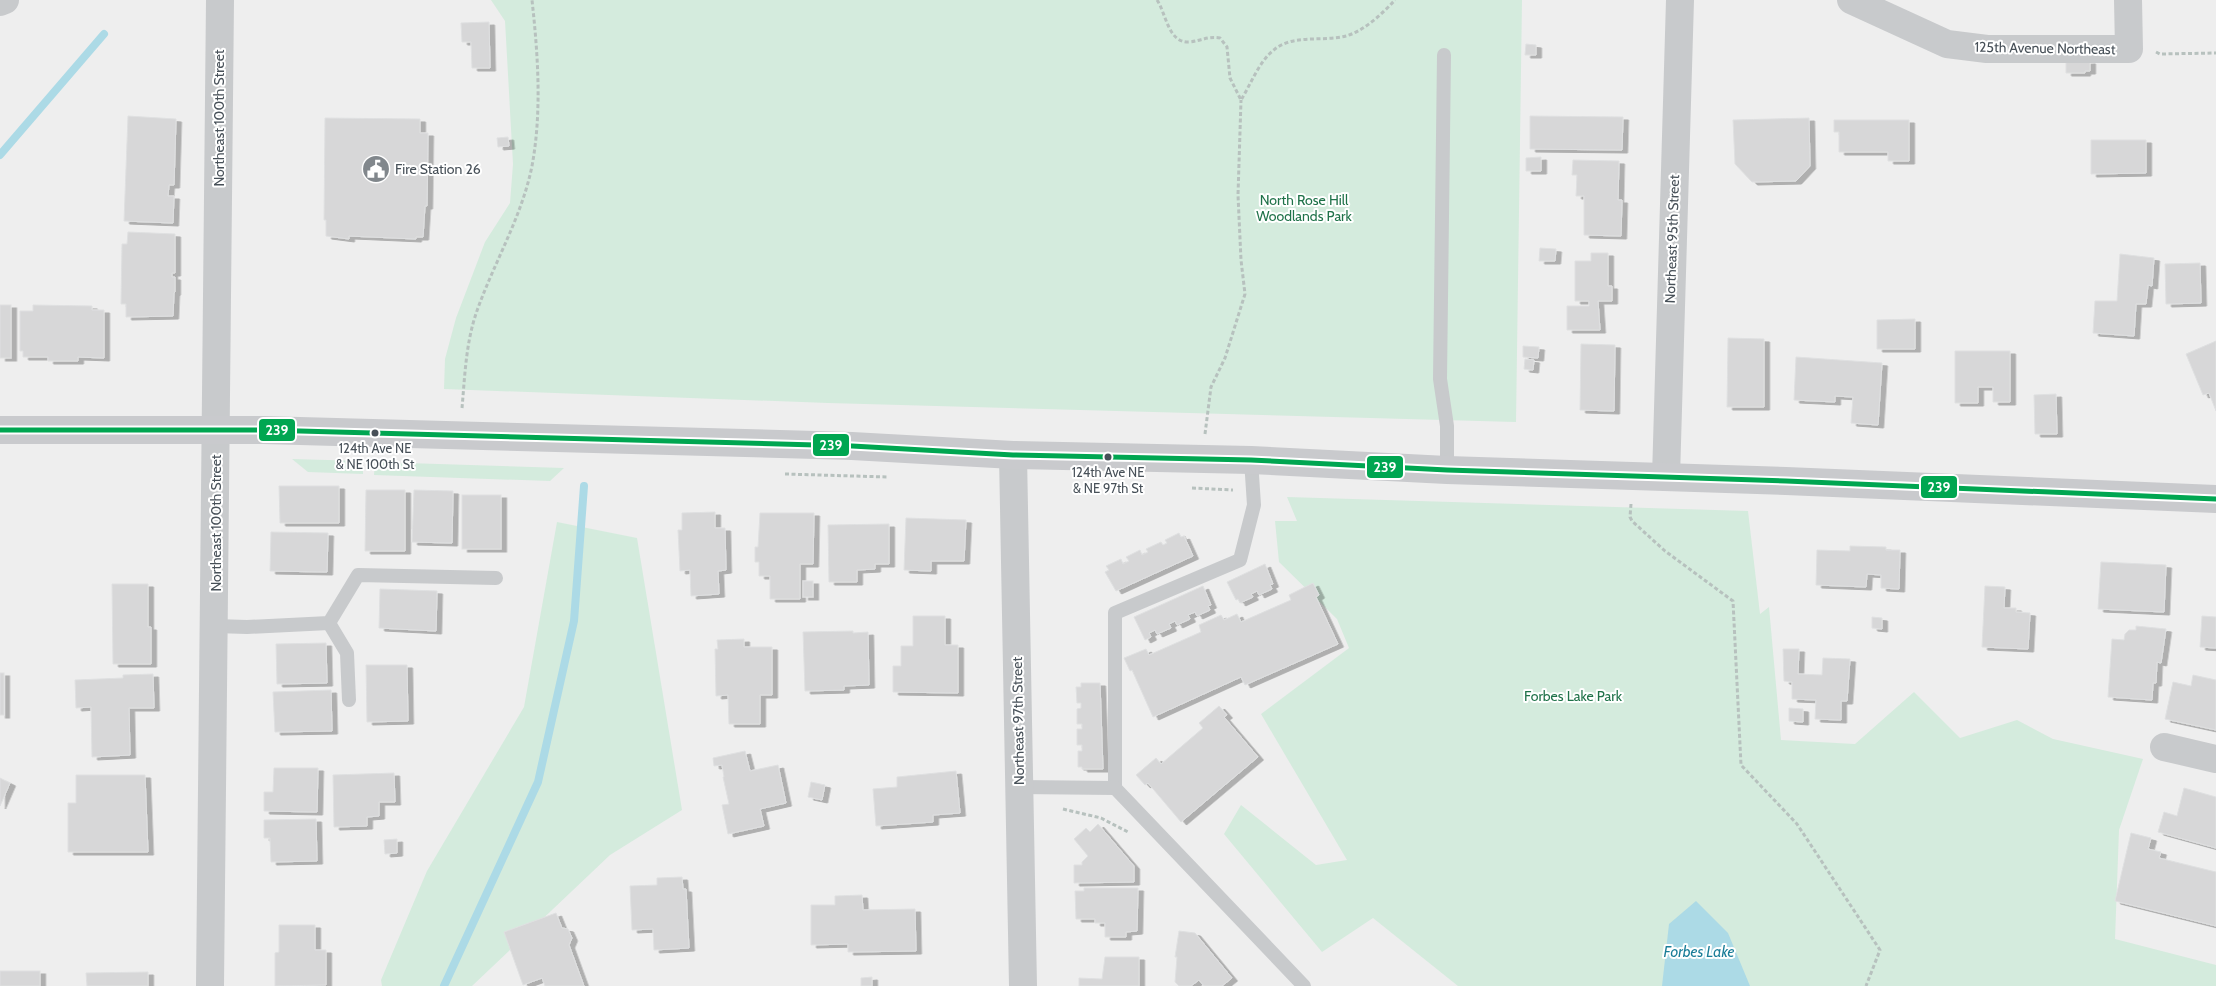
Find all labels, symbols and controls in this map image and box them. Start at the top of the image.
street label: 125th Avenue Northeast [1974,38,2116,58]
street label: Northeast 100th Street [210,49,228,187]
public building icon: Fire Station 26 [361,154,391,184]
place label: Fire Station 26 [395,160,481,178]
street label: Northeast 95th Street [1661,174,1683,304]
park label: North Rose Hill Woodlands Park [1256,191,1353,225]
line badge: 239 [258,418,296,442]
text: 239 [266,421,289,439]
marker: 124th Ave NE & NE 100th St [370,428,380,438]
line badge: 239 [812,433,850,457]
text: 239 [820,436,843,454]
place label: 124th Ave NE & NE 100th St [336,440,415,472]
marker: 124th Ave NE & NE 97th St [1103,452,1113,462]
street label: Northeast 100th Street [207,454,225,592]
line badge: 239 [1366,455,1404,479]
text: 239 [1374,458,1397,476]
place label: 124th Ave NE & NE 97th St [1072,464,1144,496]
line badge: 239 [1920,475,1958,499]
text: 239 [1928,478,1951,496]
street label: Northeast 97th Street [1008,657,1028,785]
park label: Forbes Lake Park [1524,687,1623,705]
water label: Forbes Lake [1664,943,1735,961]

